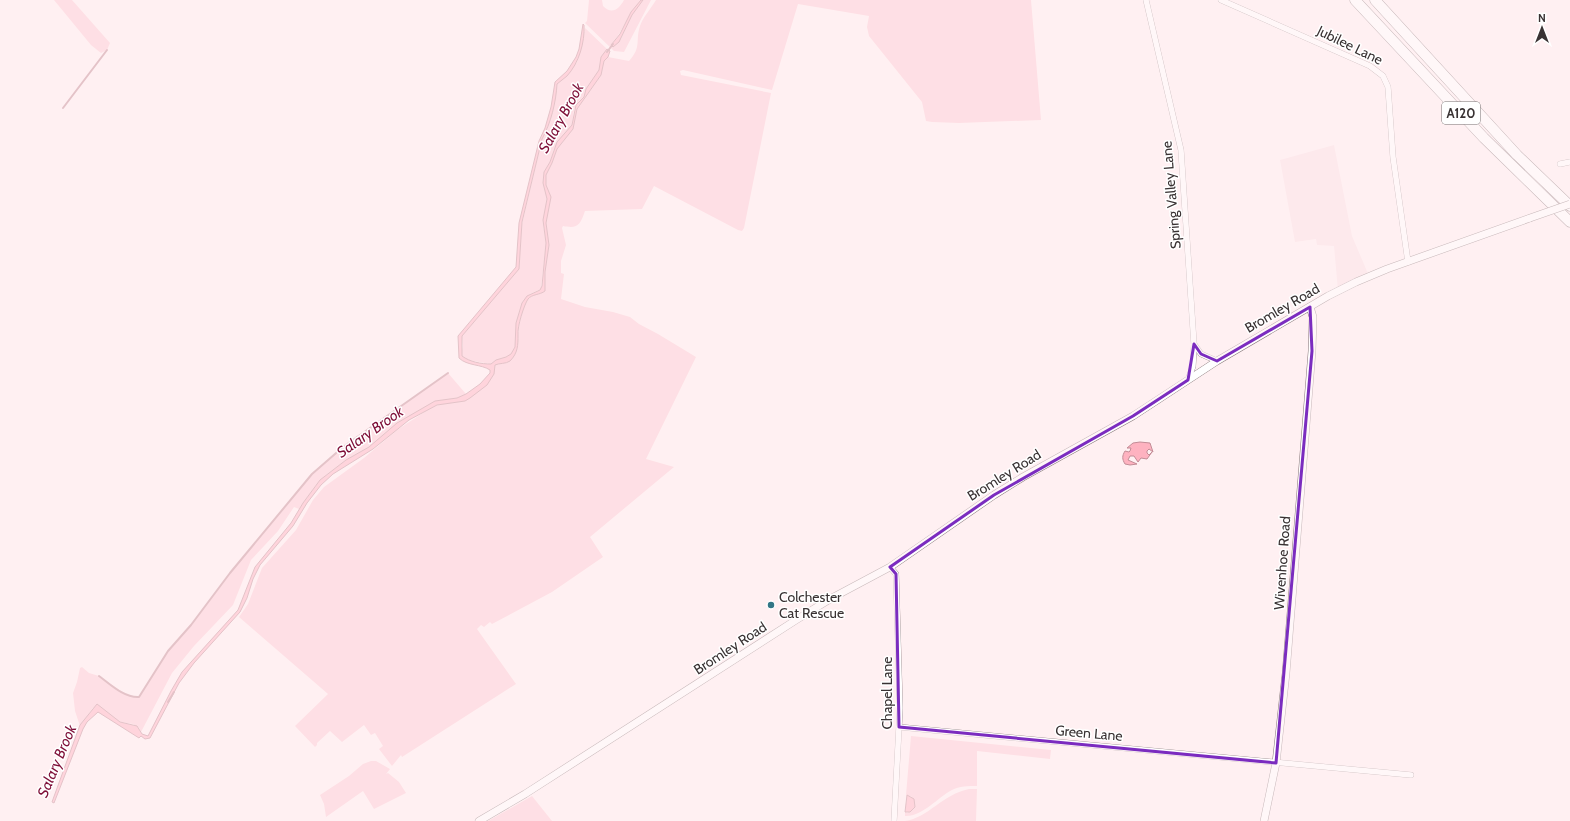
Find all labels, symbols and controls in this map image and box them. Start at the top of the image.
north arrow [1522,8,1562,48]
text: N [1538,11,1546,25]
street label: Jubilee Lane [1313,21,1386,69]
water label: Salary Brook [534,79,588,156]
road number: A120 [1442,102,1480,124]
street label: Spring Valley Lane [1157,140,1185,250]
street label: Bromley Road [1241,279,1323,337]
water label: Salary Brook [333,402,407,461]
street label: Bromley Road [964,445,1044,505]
street label: Wivenhoe Road [1270,516,1294,610]
place label: Colchester Cat Rescue [779,588,844,622]
marker: Colchester Cat Rescue [766,600,776,610]
street label: Bromley Road [690,618,770,678]
street label: Chapel Lane [878,656,896,730]
street label: Green Lane [1055,721,1123,745]
water label: Salary Brook [34,722,81,800]

